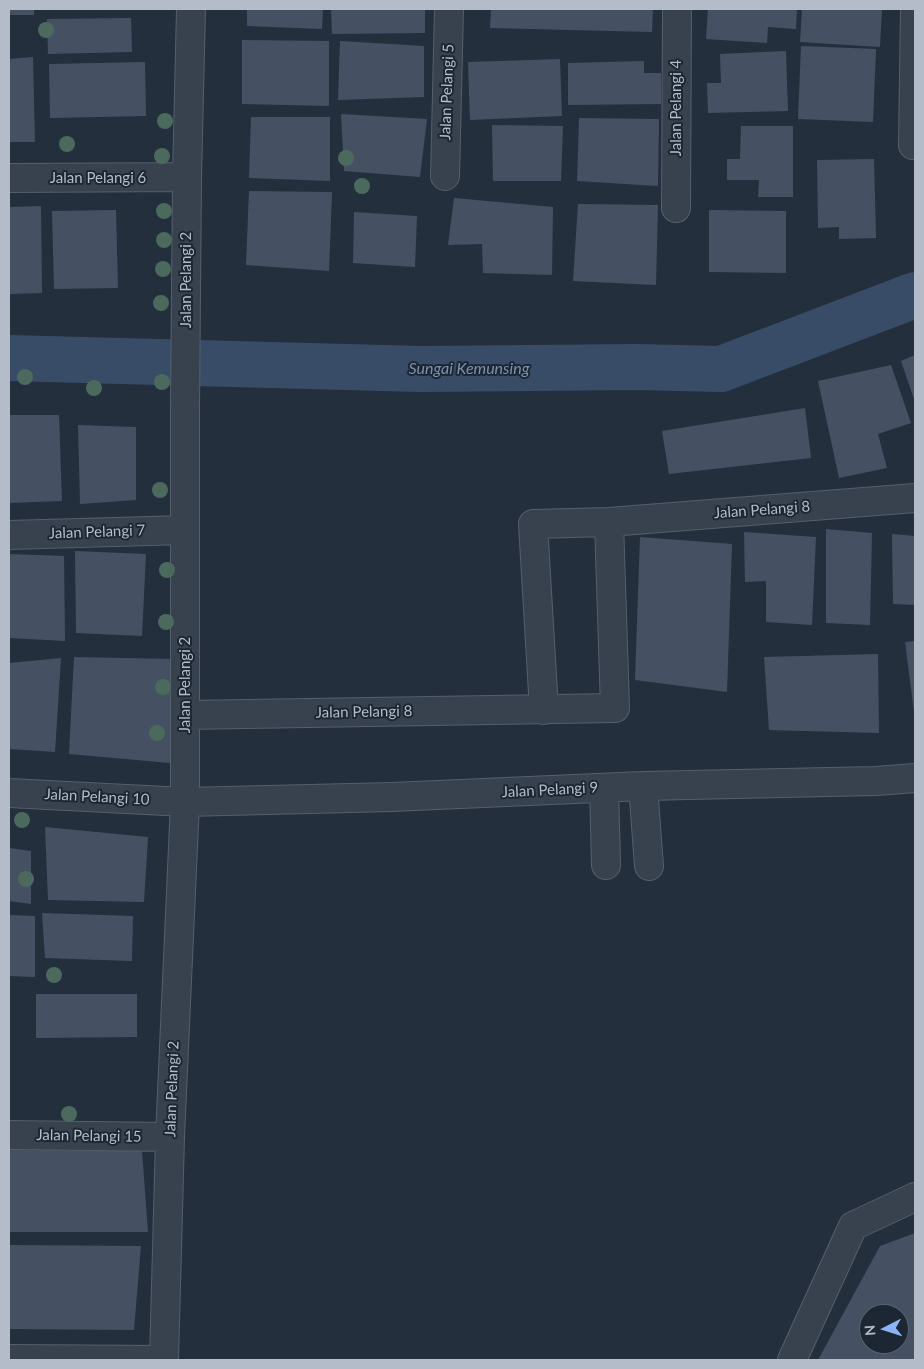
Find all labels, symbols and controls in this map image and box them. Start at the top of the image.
street label: Jalan Pelangi 5 [436,43,458,141]
street label: Jalan Pelangi 4 [667,60,685,156]
street label: Jalan Pelangi 6 [50,169,146,187]
street label: Jalan Pelangi 2 [177,232,195,328]
water label: Sungai Kemunsing [409,359,529,379]
street label: Jalan Pelangi 8 [713,498,811,522]
street label: Jalan Pelangi 7 [48,521,146,543]
street label: Jalan Pelangi 2 [176,637,194,733]
street label: Jalan Pelangi 8 [316,702,412,722]
street label: Jalan Pelangi 9 [501,778,599,802]
street label: Jalan Pelangi 10 [44,785,150,809]
street label: Jalan Pelangi 2 [161,1040,183,1138]
street label: Jalan Pelangi 15 [36,1126,142,1146]
north arrow [859,1304,909,1354]
text: N [861,1324,878,1336]

